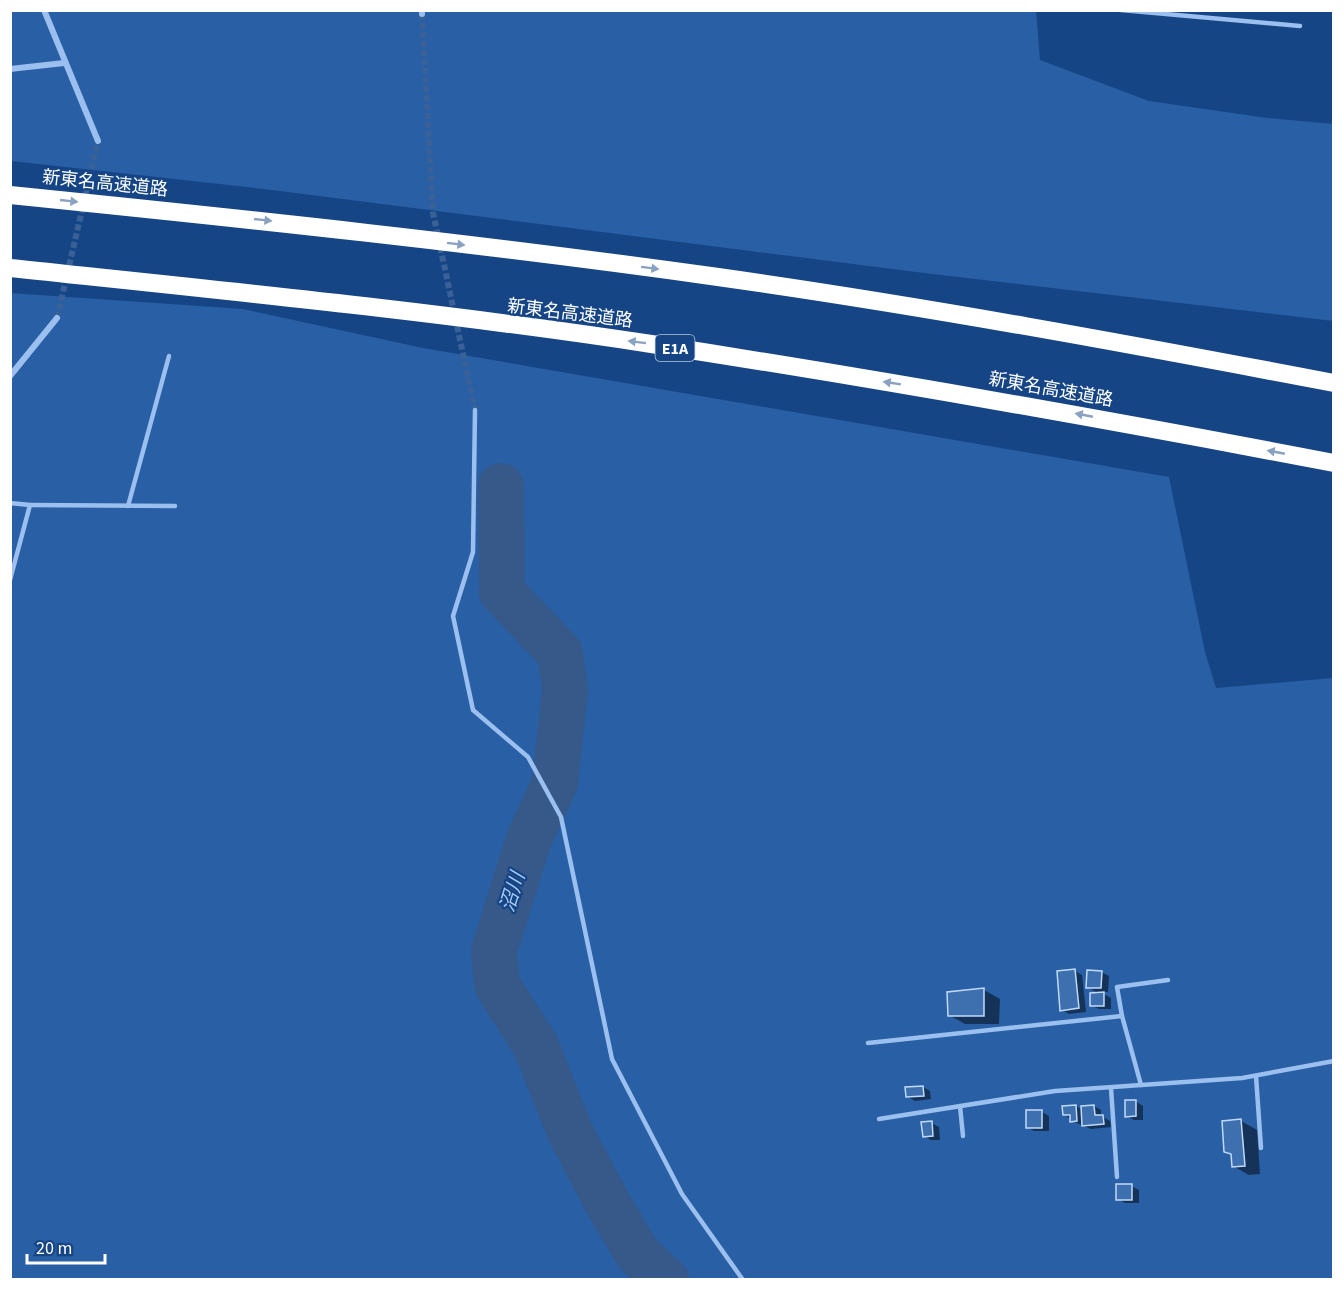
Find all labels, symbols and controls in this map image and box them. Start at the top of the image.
street label: 新東名高速道路 [41,164,169,203]
one-way arrow [59,196,78,206]
one-way arrow [253,215,272,225]
one-way arrow [447,239,466,248]
one-way arrow [640,264,659,273]
street label: 新東名高速道路 [506,293,634,334]
road number: E1A [656,335,694,361]
one-way arrow [628,338,647,347]
street label: 新東名高速道路 [987,366,1115,413]
one-way arrow [883,379,902,388]
one-way arrow [1075,411,1094,420]
one-way arrow [1266,447,1285,456]
water label: 沼川 [494,867,533,916]
scale bar [27,1227,105,1265]
text: 20 m [36,1236,72,1261]

